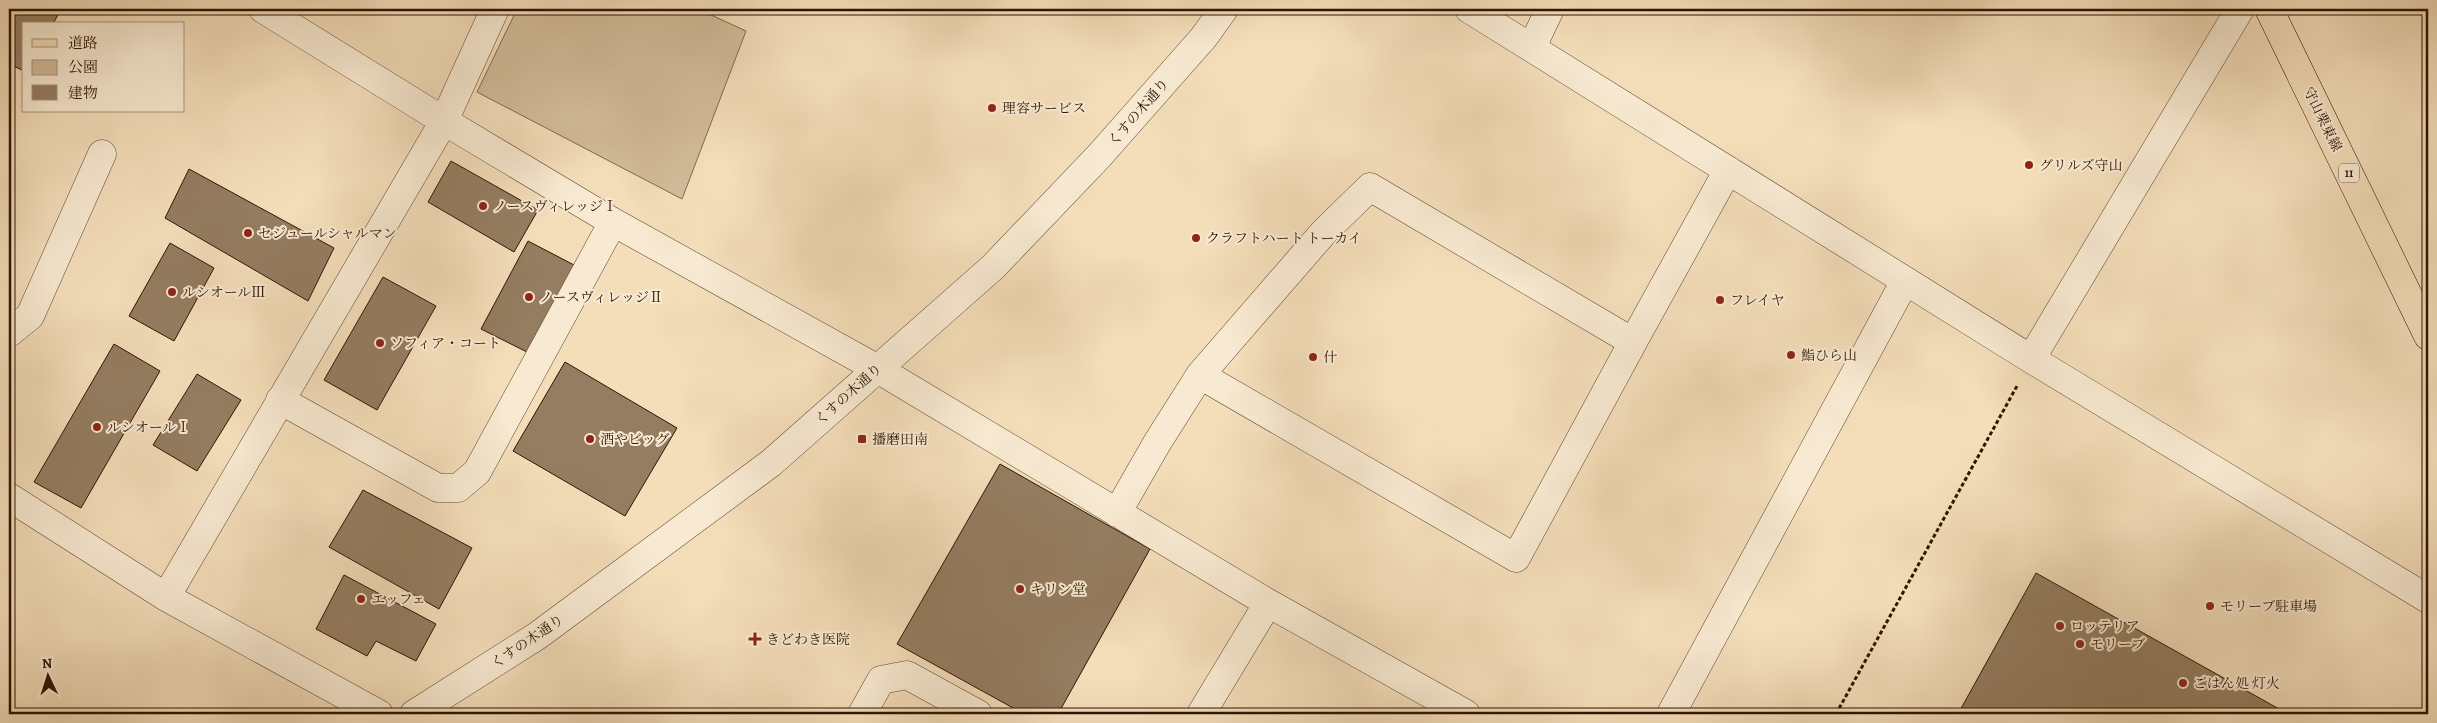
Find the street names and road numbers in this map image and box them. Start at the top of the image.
street label: くすの木通り [1104,74,1173,150]
street label: 守山栗東線 [2299,84,2346,155]
road number: 11 [2339,164,2359,182]
street label: くすの木通り [811,359,886,430]
street label: くすの木通り [487,610,567,673]

